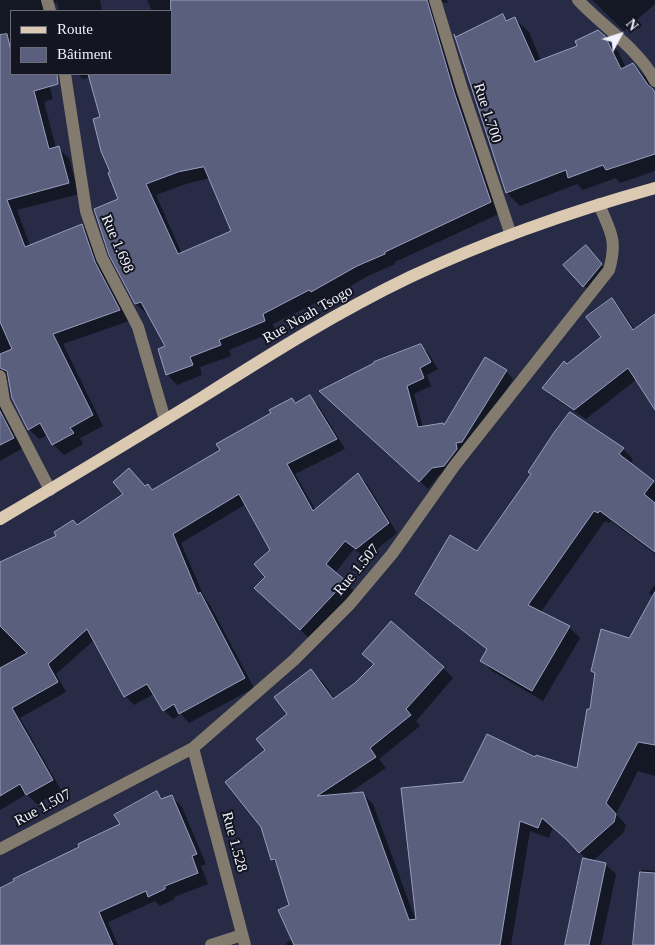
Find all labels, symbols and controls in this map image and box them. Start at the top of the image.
legend [10,10,172,75]
north arrow [595,10,645,60]
text: N [623,16,641,34]
text: Route [57,21,93,37]
text: Bâtiment [57,46,112,62]
street label: Rue 1.700 [469,81,505,145]
street label: Rue 1.698 [97,212,137,276]
street label: Rue Noah Tsogo [260,282,356,348]
street label: Rue 1.507 [330,541,384,599]
street label: Rue 1.507 [12,786,74,830]
street label: Rue 1.528 [217,810,251,874]

